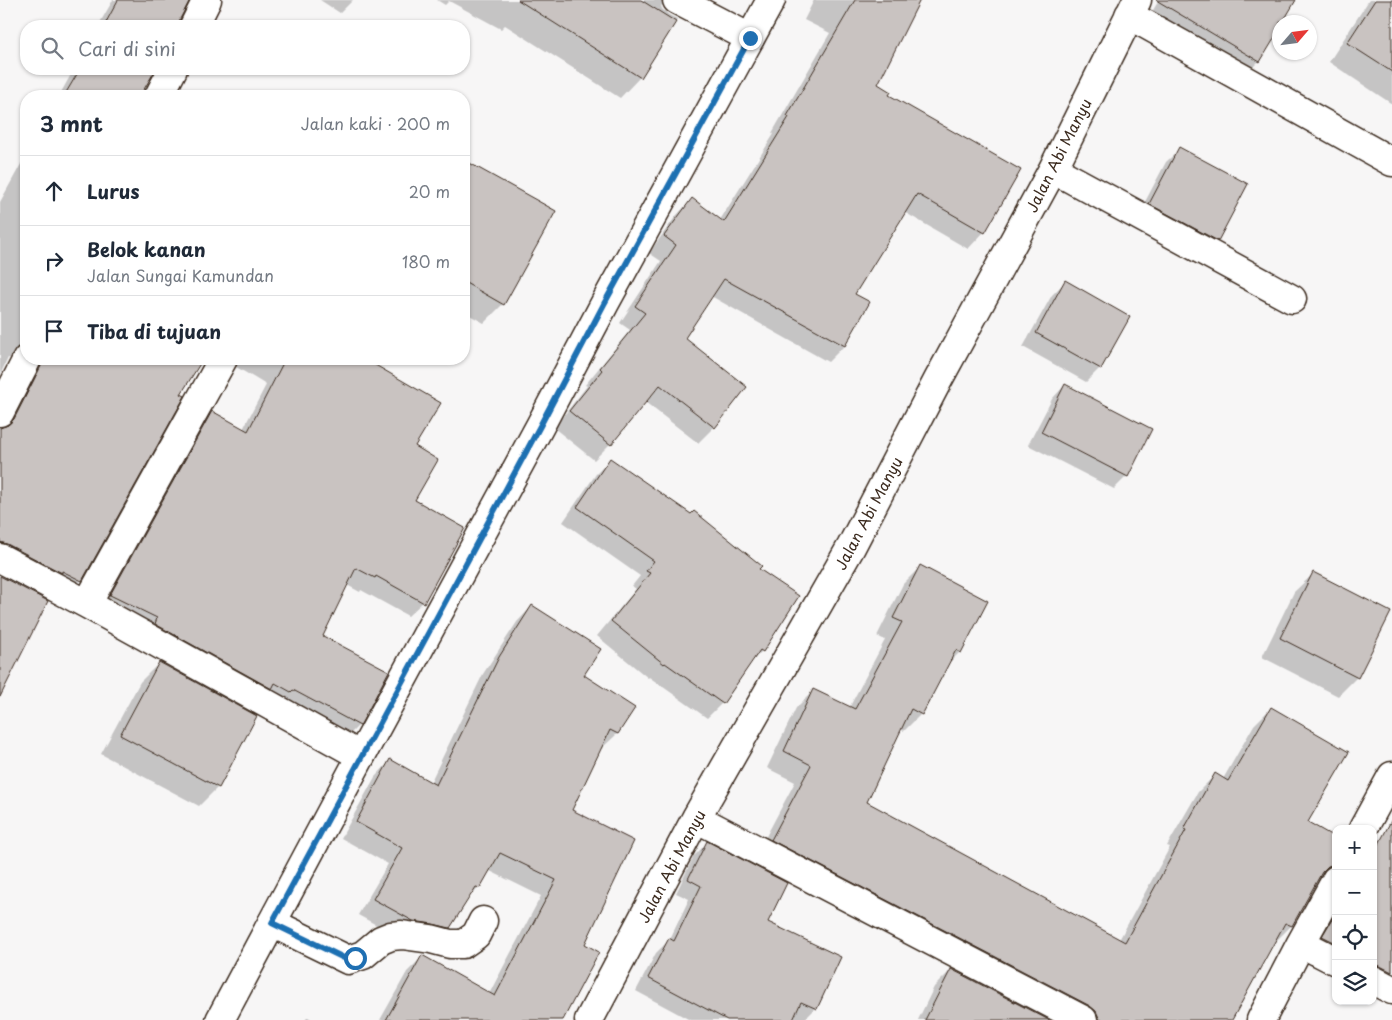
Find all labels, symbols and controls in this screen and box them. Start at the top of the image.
north arrow [1272,15,1317,60]
search box [20,20,470,75]
route end [739,27,762,50]
icon: search [38,34,66,62]
text: Cari di sini [78,34,176,62]
street label: Jalan Abi Manyu [1019,94,1097,216]
text: 3 mnt [40,107,103,139]
text: Jalan kaki · 200 m [301,111,450,135]
icon: ahead [40,177,68,205]
text: Lurus [87,177,140,205]
text: 20 m [409,179,450,203]
text: Belok kanan [87,235,206,263]
icon: right [40,247,68,275]
text: 180 m [402,249,450,273]
text: Jalan Sungai Kamundan [87,263,274,287]
icon: arrive [40,317,68,345]
text: Tiba di tujuan [87,317,221,345]
street label: Jalan Abi Manyu [828,452,908,574]
street label: Jalan Abi Manyu [631,805,711,927]
map controls [1332,825,1377,1005]
button: + [1332,825,1377,870]
button: − [1332,870,1377,915]
button: locate [1332,915,1377,960]
route start [344,947,367,970]
button: layers [1332,960,1377,1005]

